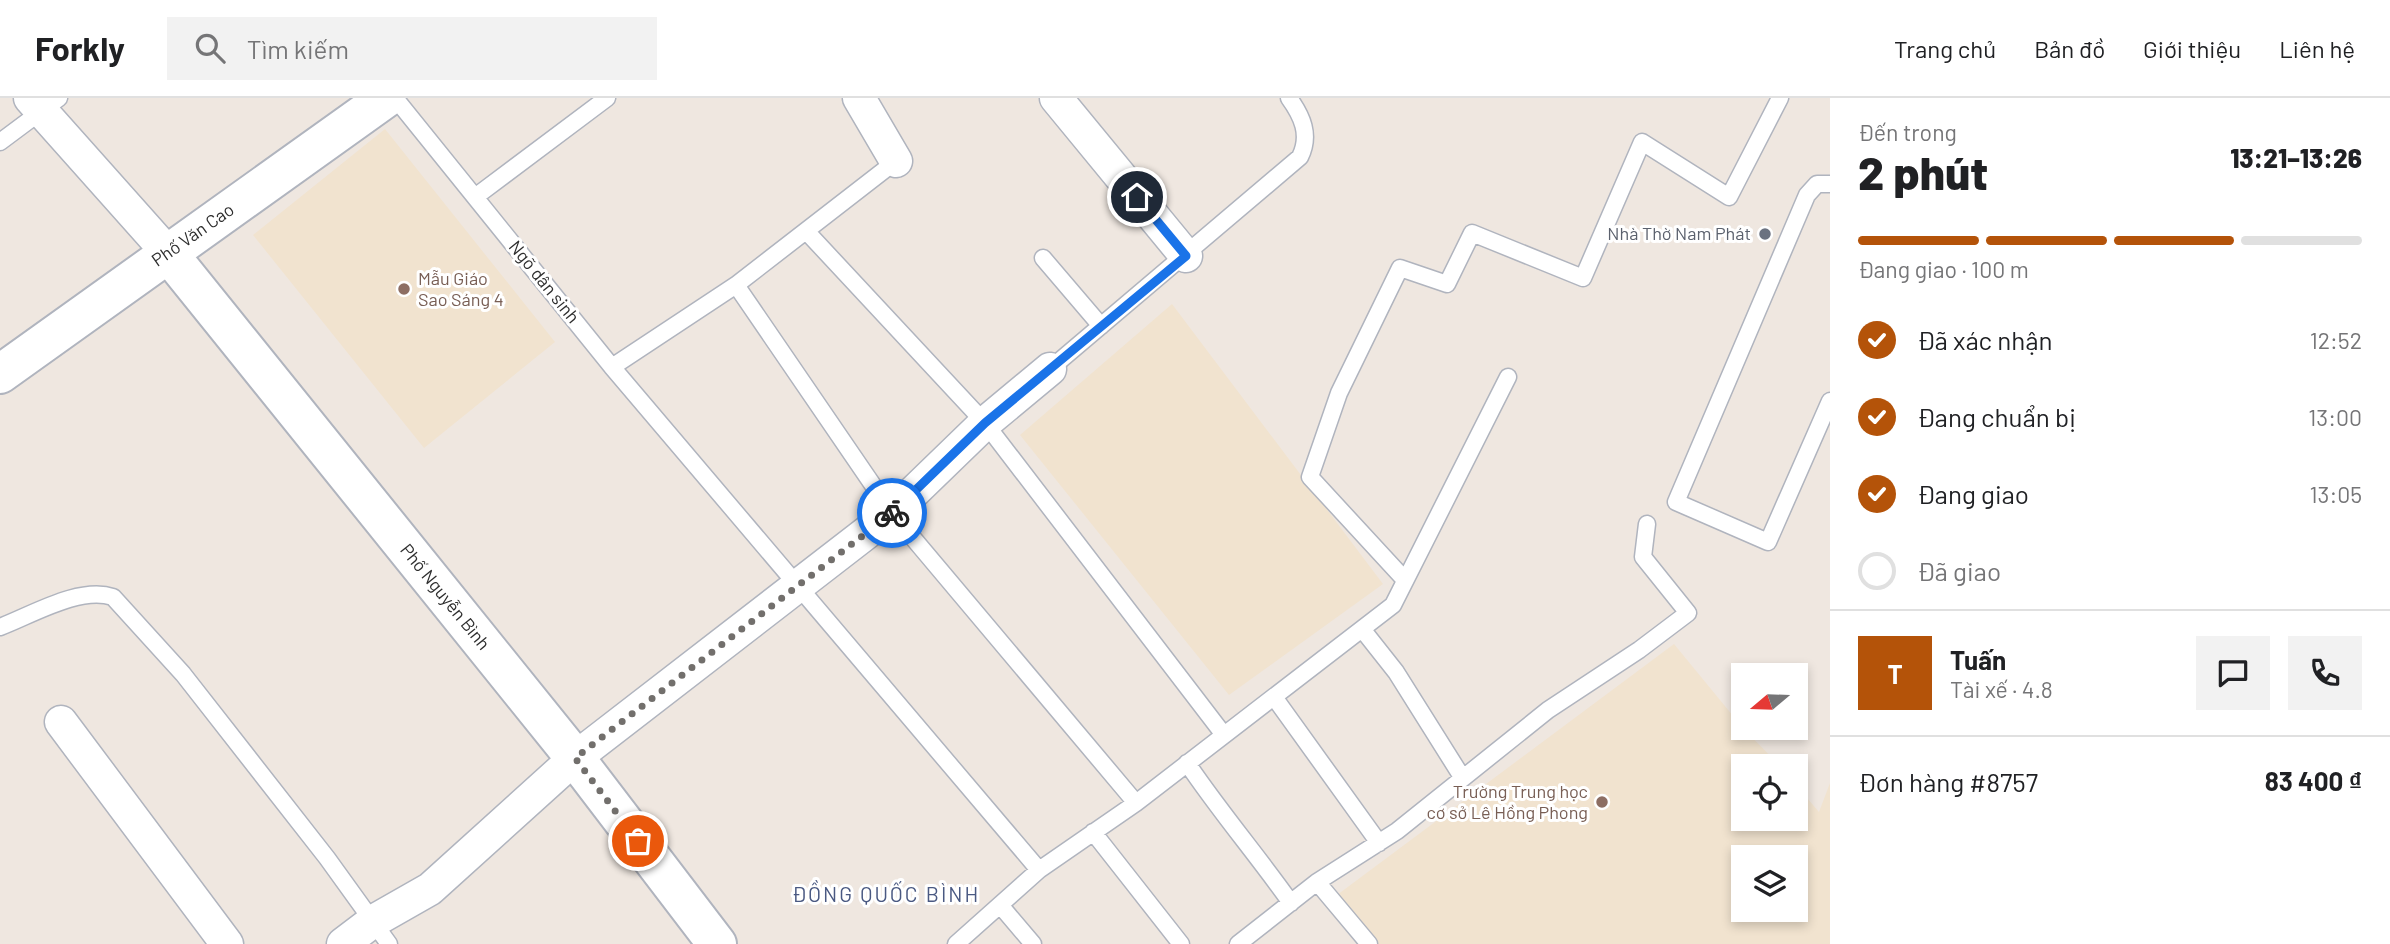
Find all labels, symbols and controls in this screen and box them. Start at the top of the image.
search box [167,17,657,80]
text: Forkly [35,28,125,68]
icon: search [191,29,229,67]
text: Tìm kiếm [247,33,349,64]
text: Trang chủ [1894,34,1996,63]
text: Bản đồ [2034,34,2105,63]
text: Giới thiệu [2143,34,2241,63]
text: Liên hệ [2279,34,2355,63]
text: Đến trong [1858,118,1957,146]
text: 13:21–13:26 [2230,142,2362,173]
text: 2 phút [1858,144,1988,199]
pin [1107,167,1167,227]
icon: home [1118,178,1156,216]
street label: Phố Văn Cao [147,198,238,271]
place label: Nhà Thờ Nam Phát [1607,222,1751,244]
marker: Nhà Thờ Nam Phát [1757,226,1773,242]
street label: Ngõ dân sinh [505,236,585,327]
text: Đang giao · 100 m [1858,255,2029,283]
place label: Mẫu Giáo Sao Sáng 4 [418,267,504,310]
marker: Mẫu Giáo Sao Sáng 4 [396,281,412,297]
icon: check [1858,321,1896,359]
text: Đã xác nhận [1917,324,2053,355]
text: 12:52 [2310,326,2362,354]
icon: check [1858,398,1896,436]
text: Đang chuẩn bị [1917,401,2076,432]
text: 13:00 [2308,403,2362,431]
icon: check [1858,475,1896,513]
courier [857,478,927,548]
text: Đang giao [1917,478,2029,509]
text: 13:05 [2309,480,2362,508]
icon: bike [873,494,911,532]
street label: Phố Nguyễn Bình [396,539,495,654]
text: Đã giao [1917,555,2001,586]
button: chat [2196,636,2270,710]
button: phone [2288,636,2362,710]
text: Tuấn [1950,644,2006,675]
text: T [1887,658,1903,689]
north arrow [1731,663,1808,740]
map controls [1731,663,1808,922]
text: Tài xế · 4.8 [1950,675,2053,703]
button: locate [1731,754,1808,831]
text: 83 400 ₫ [2265,765,2362,796]
text: Đơn hàng #8757 [1858,766,2038,797]
place label: Trường Trung học cơ sở Lê Hồng Phong [1426,780,1588,823]
marker: Trường Trung học cơ sở Lê Hồng Phong [1594,794,1610,810]
pin [608,811,668,871]
icon: bag [619,822,657,860]
button: layers [1731,845,1808,922]
district label: ĐỒNG QUỐC BÌNH [792,880,980,906]

